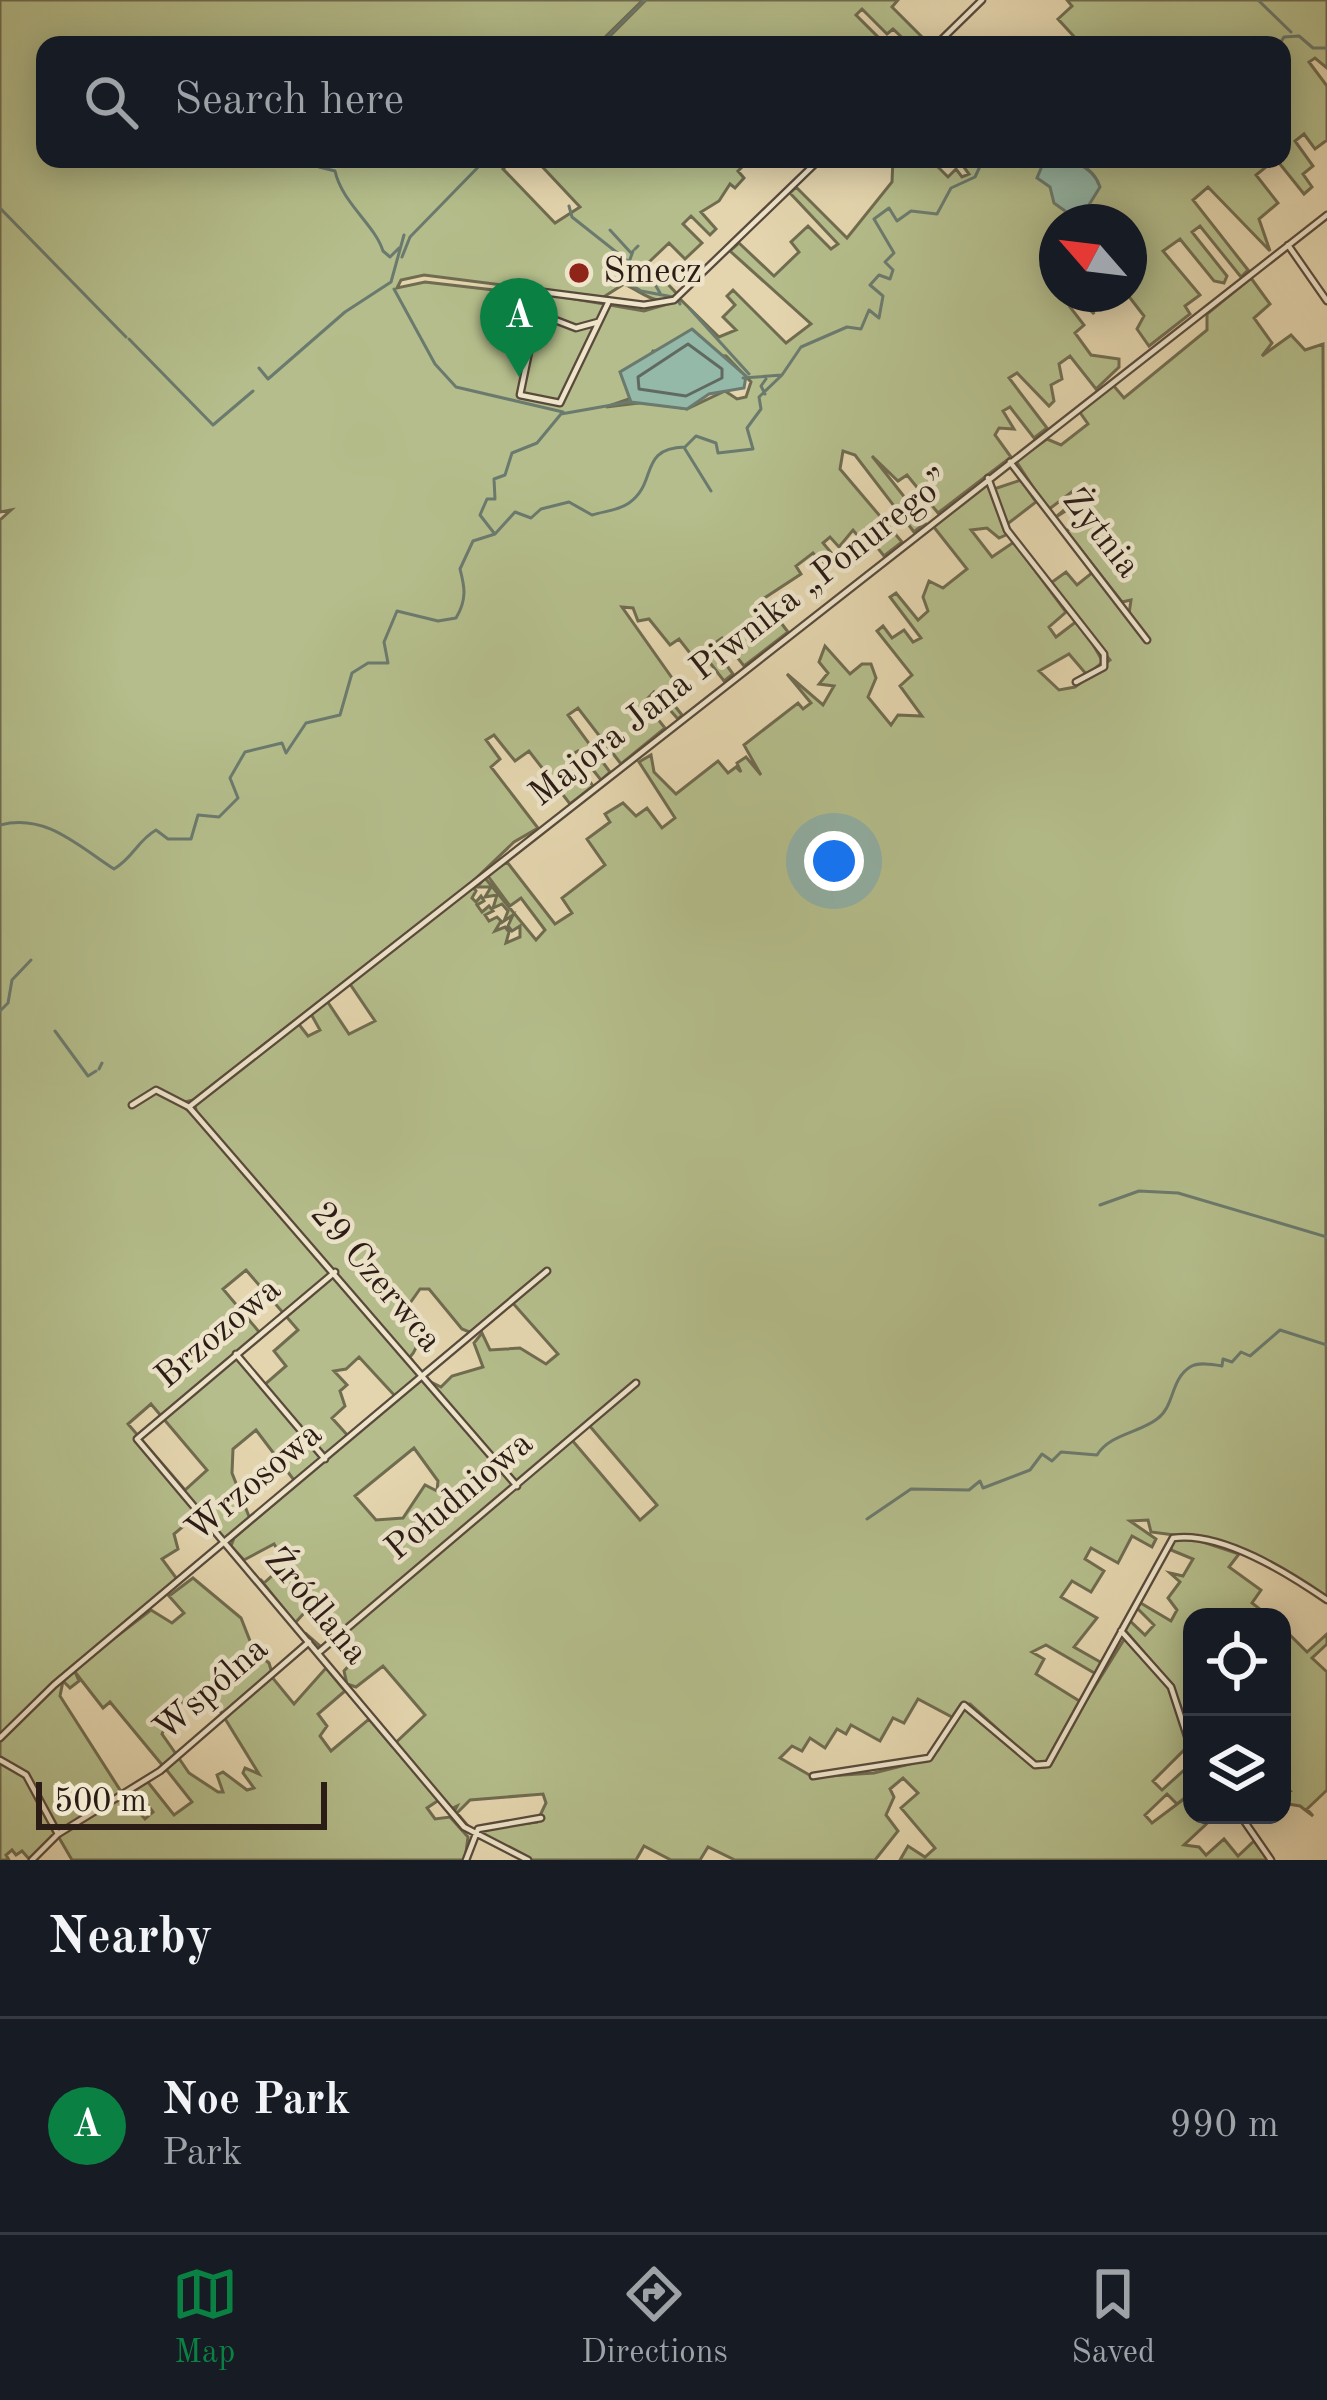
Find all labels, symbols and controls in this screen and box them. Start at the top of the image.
search box [36,36,1291,168]
icon: search [78,69,144,135]
text: Search here [174,79,404,124]
north arrow [1039,204,1147,312]
place label: Smecz [603,255,702,291]
marker: Smecz [566,260,592,286]
pin: A [480,278,558,377]
street label: Majora Jana Piwnika „Ponurego” [524,464,958,814]
street label: Żytnia [1054,479,1150,585]
your location [804,831,864,891]
street label: 29 Czerwca [302,1196,448,1360]
street label: Brzozowa [150,1272,289,1396]
street label: Wrzosowa [180,1416,330,1550]
street label: Południowa [380,1425,540,1568]
street label: Źródlana [256,1537,379,1672]
map controls [1183,1608,1291,1824]
button: locate [1183,1608,1291,1716]
street label: Wspólna [148,1631,276,1749]
button: layers [1183,1716,1291,1824]
scale bar [36,1776,327,1829]
text: 500 m [54,1786,147,1819]
text: Nearby [48,1913,213,1964]
text: Noe Park [162,2079,350,2124]
text: A [72,2106,102,2145]
text: 990 m [1169,2106,1279,2145]
text: Park [162,2134,242,2173]
tab: Map [172,2261,238,2374]
tab: Directions [581,2261,728,2374]
tab: Saved [1071,2261,1155,2374]

